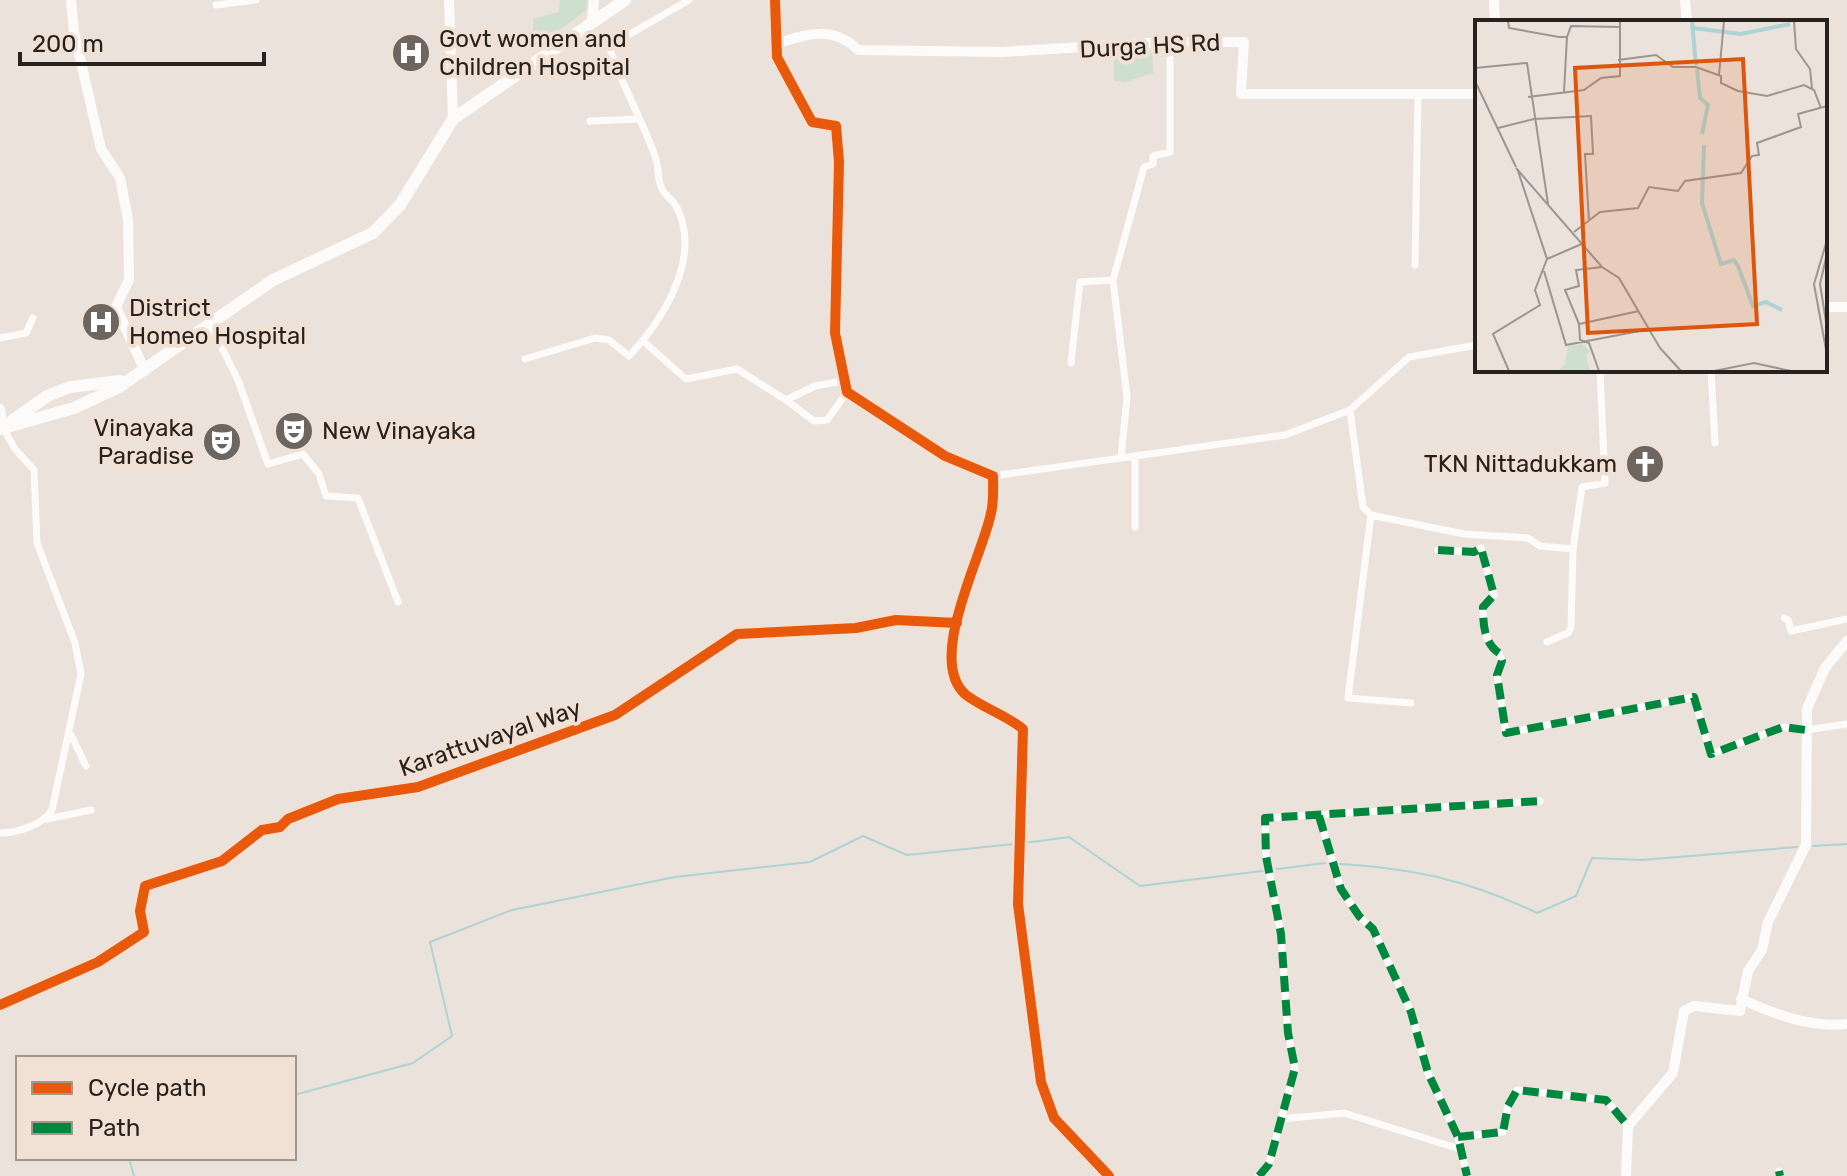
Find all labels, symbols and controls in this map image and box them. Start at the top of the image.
scale bar [20,16,264,66]
inset map [1475,20,1827,372]
place label: Govt women and Children Hospital [439,25,630,81]
street label: Durga HS Rd [1079,28,1221,64]
text: 200 m [32,30,104,58]
hospital icon: Govt women and Children Hospital [390,32,432,74]
place label: District Homeo Hospital [129,294,306,350]
hospital icon: District Homeo Hospital [80,301,122,343]
theatre icon: New Vinayaka [273,410,315,452]
place label: Vinayaka Paradise [94,414,194,470]
place label: New Vinayaka [322,417,476,445]
theatre icon: Vinayaka Paradise [201,421,243,463]
church icon: TKN Nittadukkam [1624,443,1666,485]
place label: TKN Nittadukkam [1424,450,1617,478]
street label: Karattuvayal Way [395,694,585,782]
legend [16,1056,296,1160]
text: Cycle path [88,1074,207,1102]
text: Path [88,1114,140,1142]

